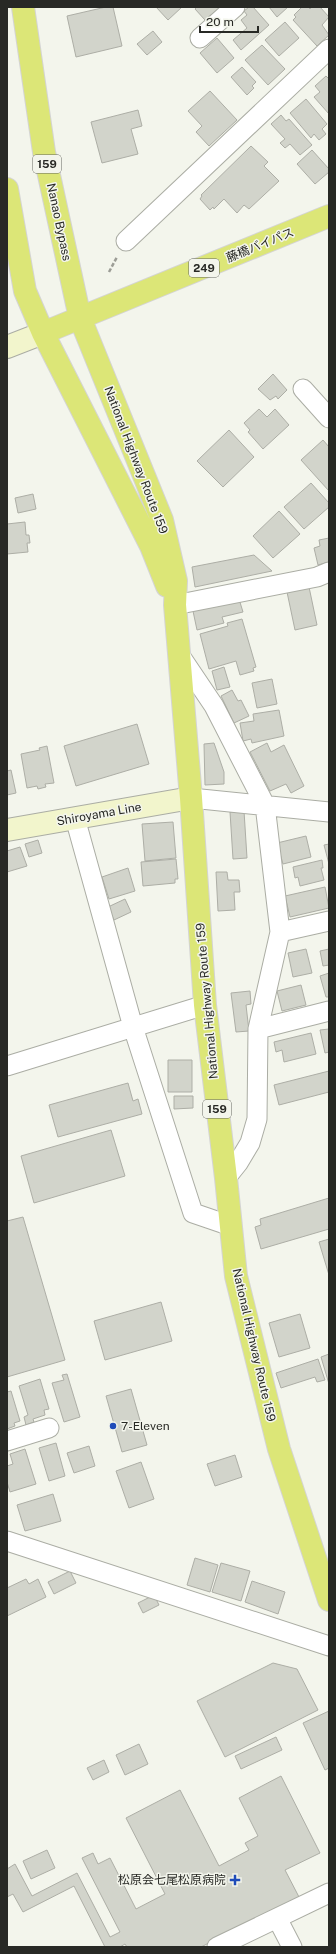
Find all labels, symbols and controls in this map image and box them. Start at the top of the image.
scale bar [200,8,258,34]
text: 20 m [206,15,234,29]
road number: 159 [33,155,61,173]
street label: Nanao Bypass [44,182,74,262]
street label: 藤橋バイパス [224,225,296,265]
road number: 249 [189,259,219,277]
street label: National Highway Route 159 [101,384,171,536]
street label: Shiroyama Line [56,800,143,828]
street label: National Highway Route 159 [193,922,221,1080]
road number: 159 [203,1100,231,1118]
street label: National Highway Route 159 [230,1267,278,1423]
place label: 7-Eleven [121,1419,170,1433]
marker: 7-Eleven [108,1421,118,1431]
place label: 松原会七尾松原病院 [118,1873,226,1887]
marker: 松原会七尾松原病院 [229,1874,241,1886]

